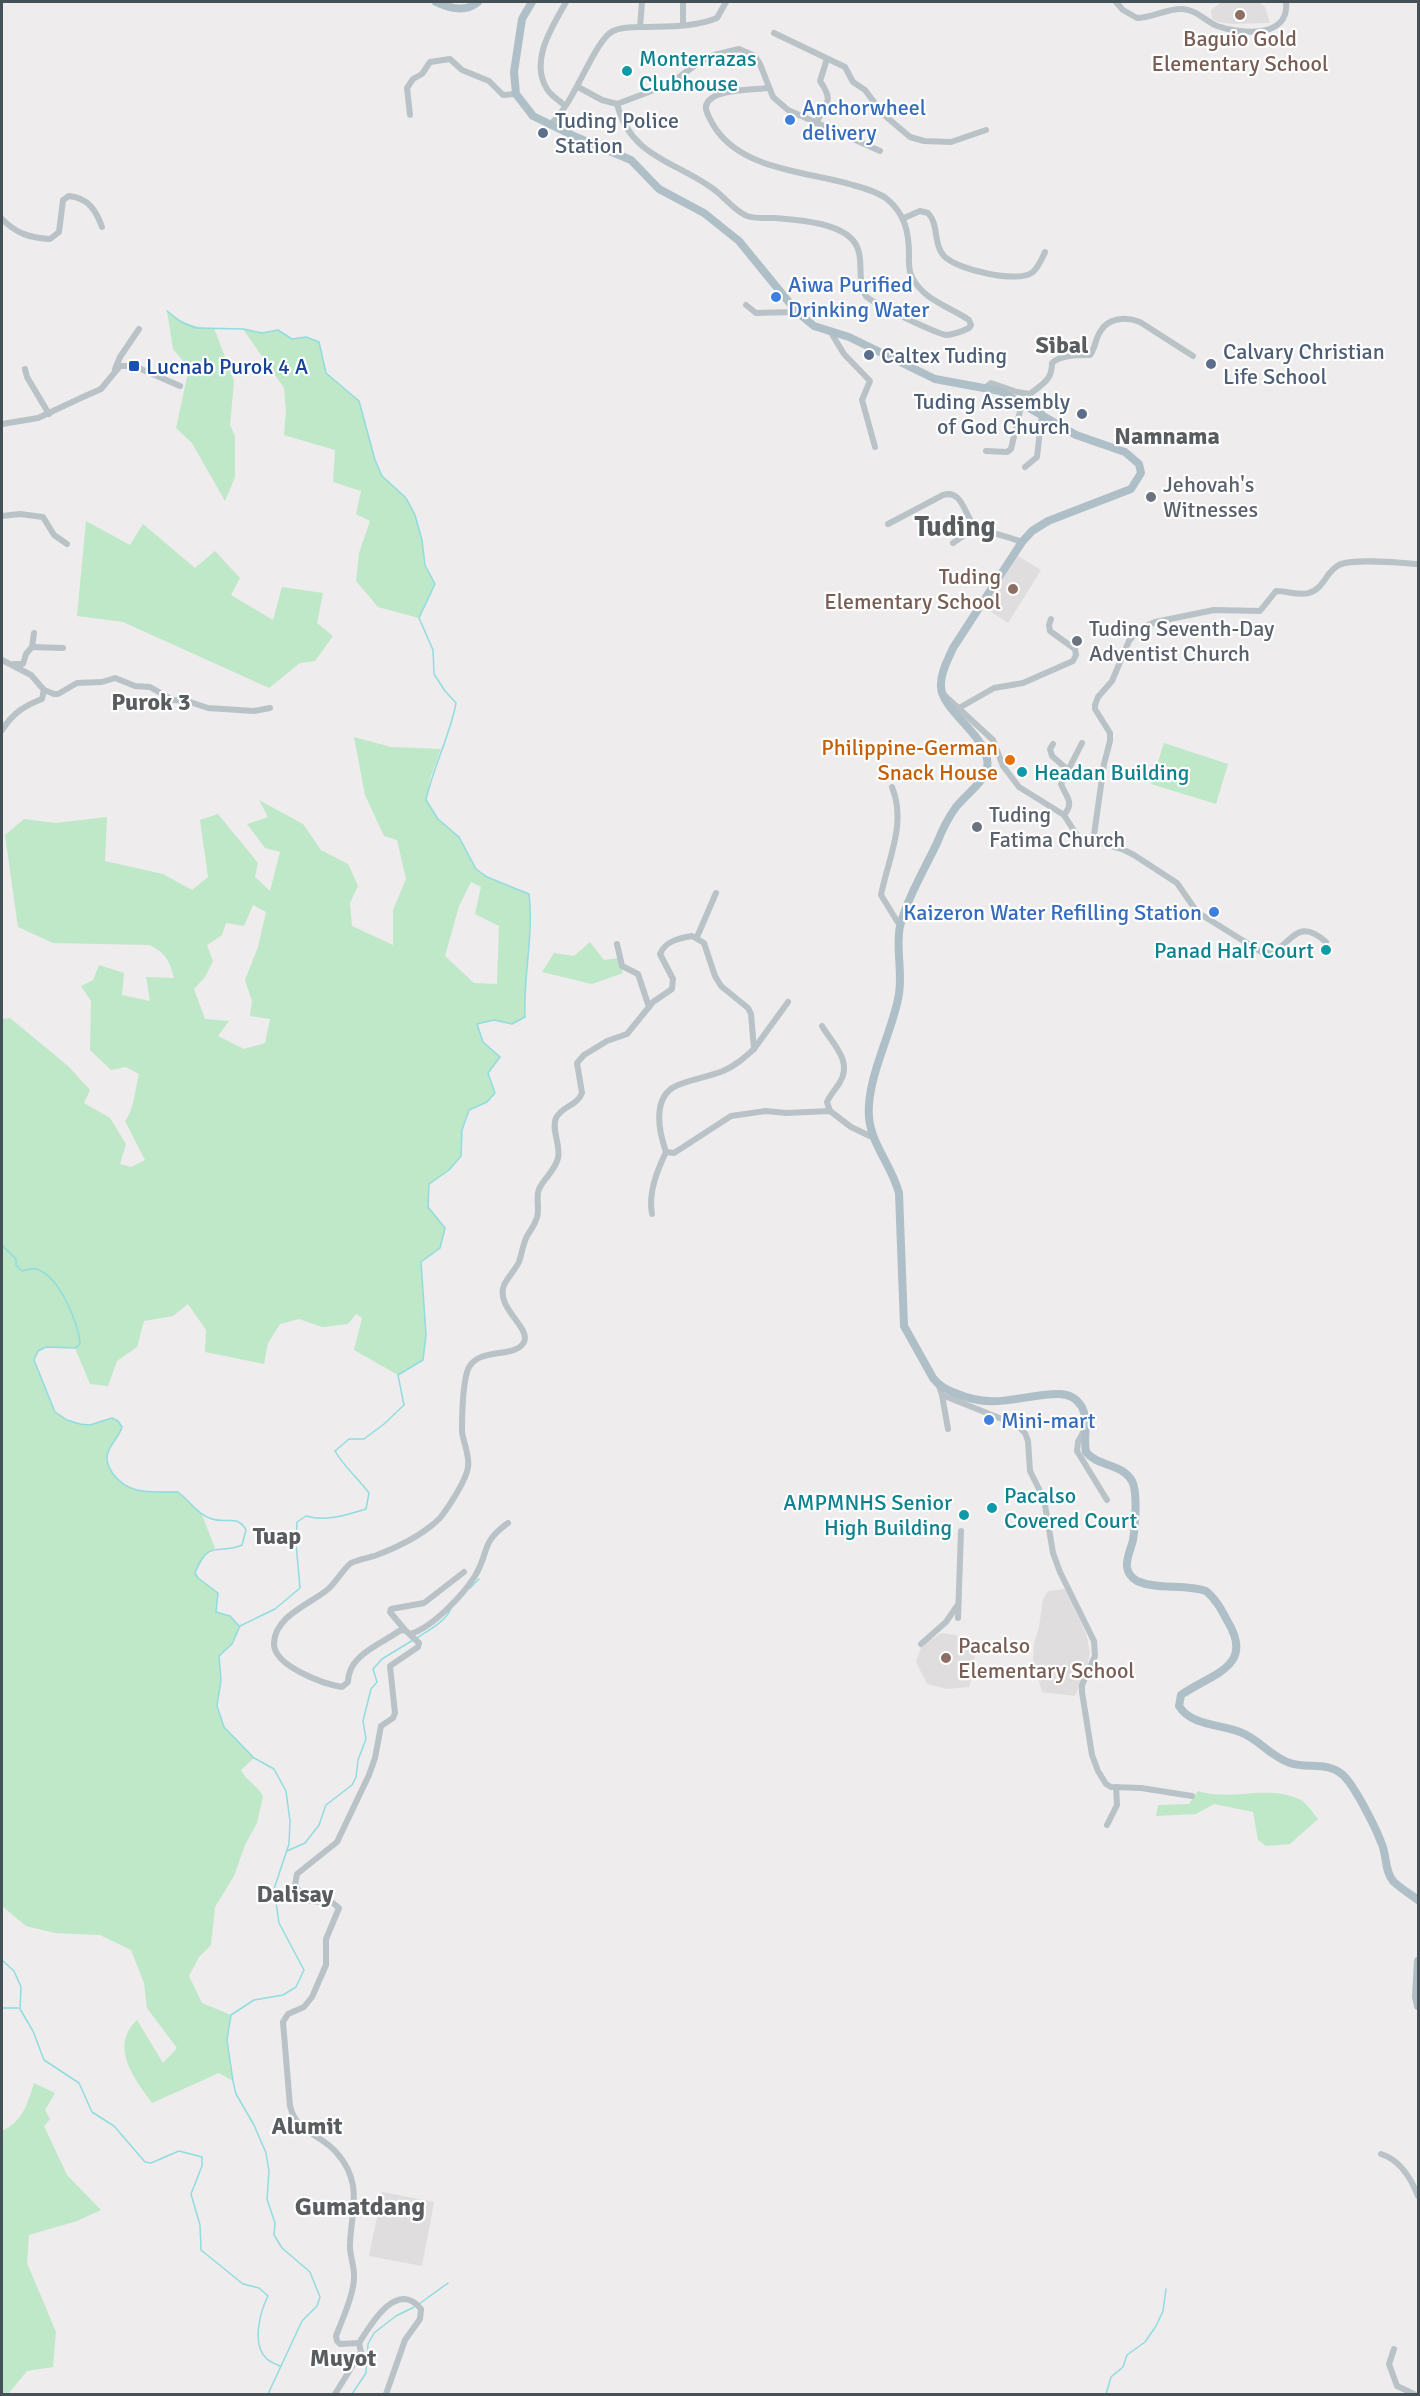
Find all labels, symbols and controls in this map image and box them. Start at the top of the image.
marker: Baguio Gold Elementary School [1233,8,1247,22]
place label: Baguio Gold Elementary School [1152,25,1328,77]
place label: Monterrazas Clubhouse [639,45,757,97]
marker: Monterrazas Clubhouse [620,64,634,78]
place label: Anchorwheel delivery [802,94,926,146]
place label: Tuding Police Station [555,107,679,159]
marker: Anchorwheel delivery [783,113,797,127]
marker: Tuding Police Station [536,126,550,140]
place label: Aiwa Purified Drinking Water [788,271,929,323]
marker: Aiwa Purified Drinking Water [769,290,783,304]
district label: Sibal [1035,330,1089,360]
place label: Calvary Christian Life School [1223,338,1385,390]
place label: Caltex Tuding [881,342,1007,369]
marker: Caltex Tuding [862,348,876,362]
place label: Lucnab Purok 4 A [146,353,309,380]
marker: Calvary Christian Life School [1204,357,1218,371]
marker: Lucnab Purok 4 A [127,359,141,373]
place label: Tuding Assembly of God Church [914,388,1071,440]
marker: Tuding Assembly of God Church [1075,407,1089,421]
district label: Namnama [1114,421,1220,451]
place label: Jehovah's Witnesses [1163,471,1258,523]
marker: Jehovah's Witnesses [1144,490,1158,504]
district label: Tuding [915,510,995,544]
place label: Tuding Elementary School [824,563,1001,615]
marker: Tuding Elementary School [1006,582,1020,596]
place label: Tuding Seventh-Day Adventist Church [1089,615,1275,667]
marker: Tuding Seventh-Day Adventist Church [1070,634,1084,648]
district label: Purok 3 [111,687,191,717]
place label: Philippine-German Snack House [821,734,998,786]
marker: Philippine-German Snack House [1003,753,1017,767]
place label: Headan Building [1034,759,1189,786]
marker: Headan Building [1015,765,1029,779]
place label: Tuding Fatima Church [989,801,1125,853]
marker: Tuding Fatima Church [970,820,984,834]
place label: Kaizeron Water Refilling Station [903,899,1202,926]
marker: Kaizeron Water Refilling Station [1207,905,1221,919]
place label: Panad Half Court [1154,937,1314,964]
marker: Panad Half Court [1319,943,1333,957]
place label: Mini-mart [1001,1407,1096,1434]
marker: Mini-mart [982,1413,996,1427]
place label: Pacalso Covered Court [1004,1482,1137,1534]
place label: AMPMNHS Senior High Building [783,1489,952,1541]
marker: Pacalso Covered Court [985,1501,999,1515]
marker: AMPMNHS Senior High Building [957,1508,971,1522]
district label: Tuap [253,1521,301,1551]
place label: Pacalso Elementary School [958,1632,1135,1684]
marker: Pacalso Elementary School [939,1651,953,1665]
district label: Dalisay [256,1879,334,1909]
district label: Alumit [272,2111,342,2141]
district label: Gumatdang [295,2191,425,2223]
district label: Muyot [310,2343,376,2373]

